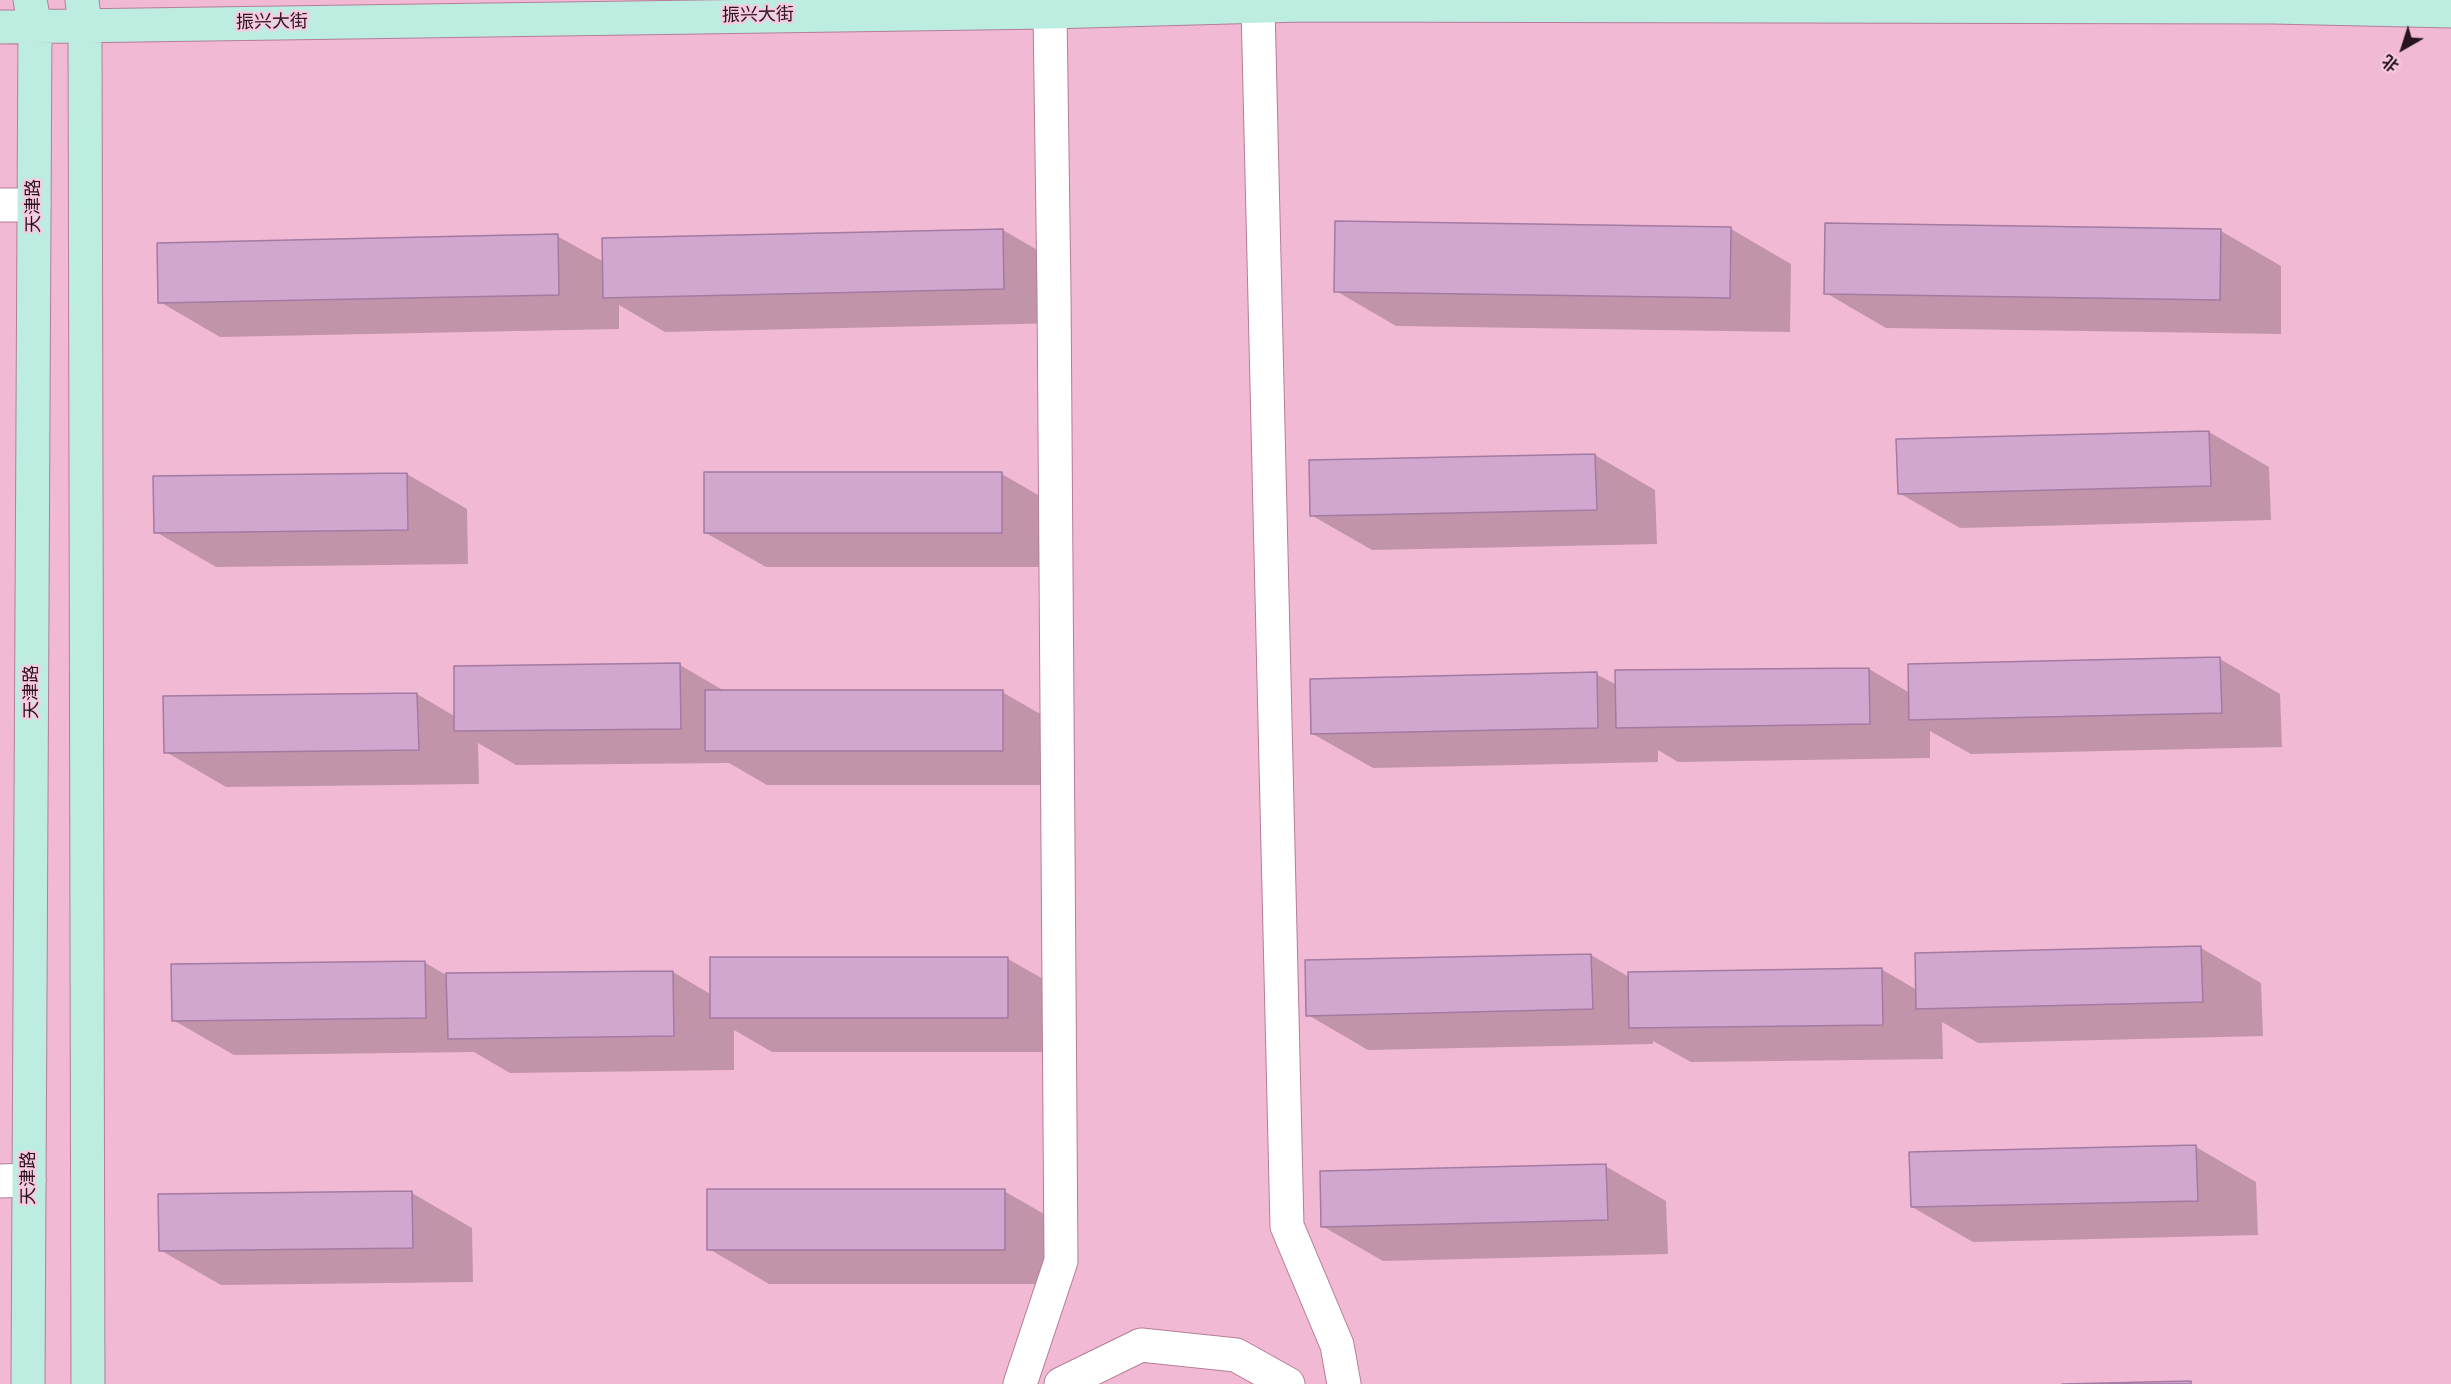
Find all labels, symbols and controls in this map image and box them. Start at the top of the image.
street label: 振兴大街 [722,5,794,27]
street label: 振兴大街 [236,12,308,34]
north arrow [2373,18,2433,78]
text: 北 [2379,50,2404,75]
street label: 天津路 [23,179,45,233]
street label: 天津路 [21,665,43,719]
street label: 天津路 [18,1151,40,1205]

